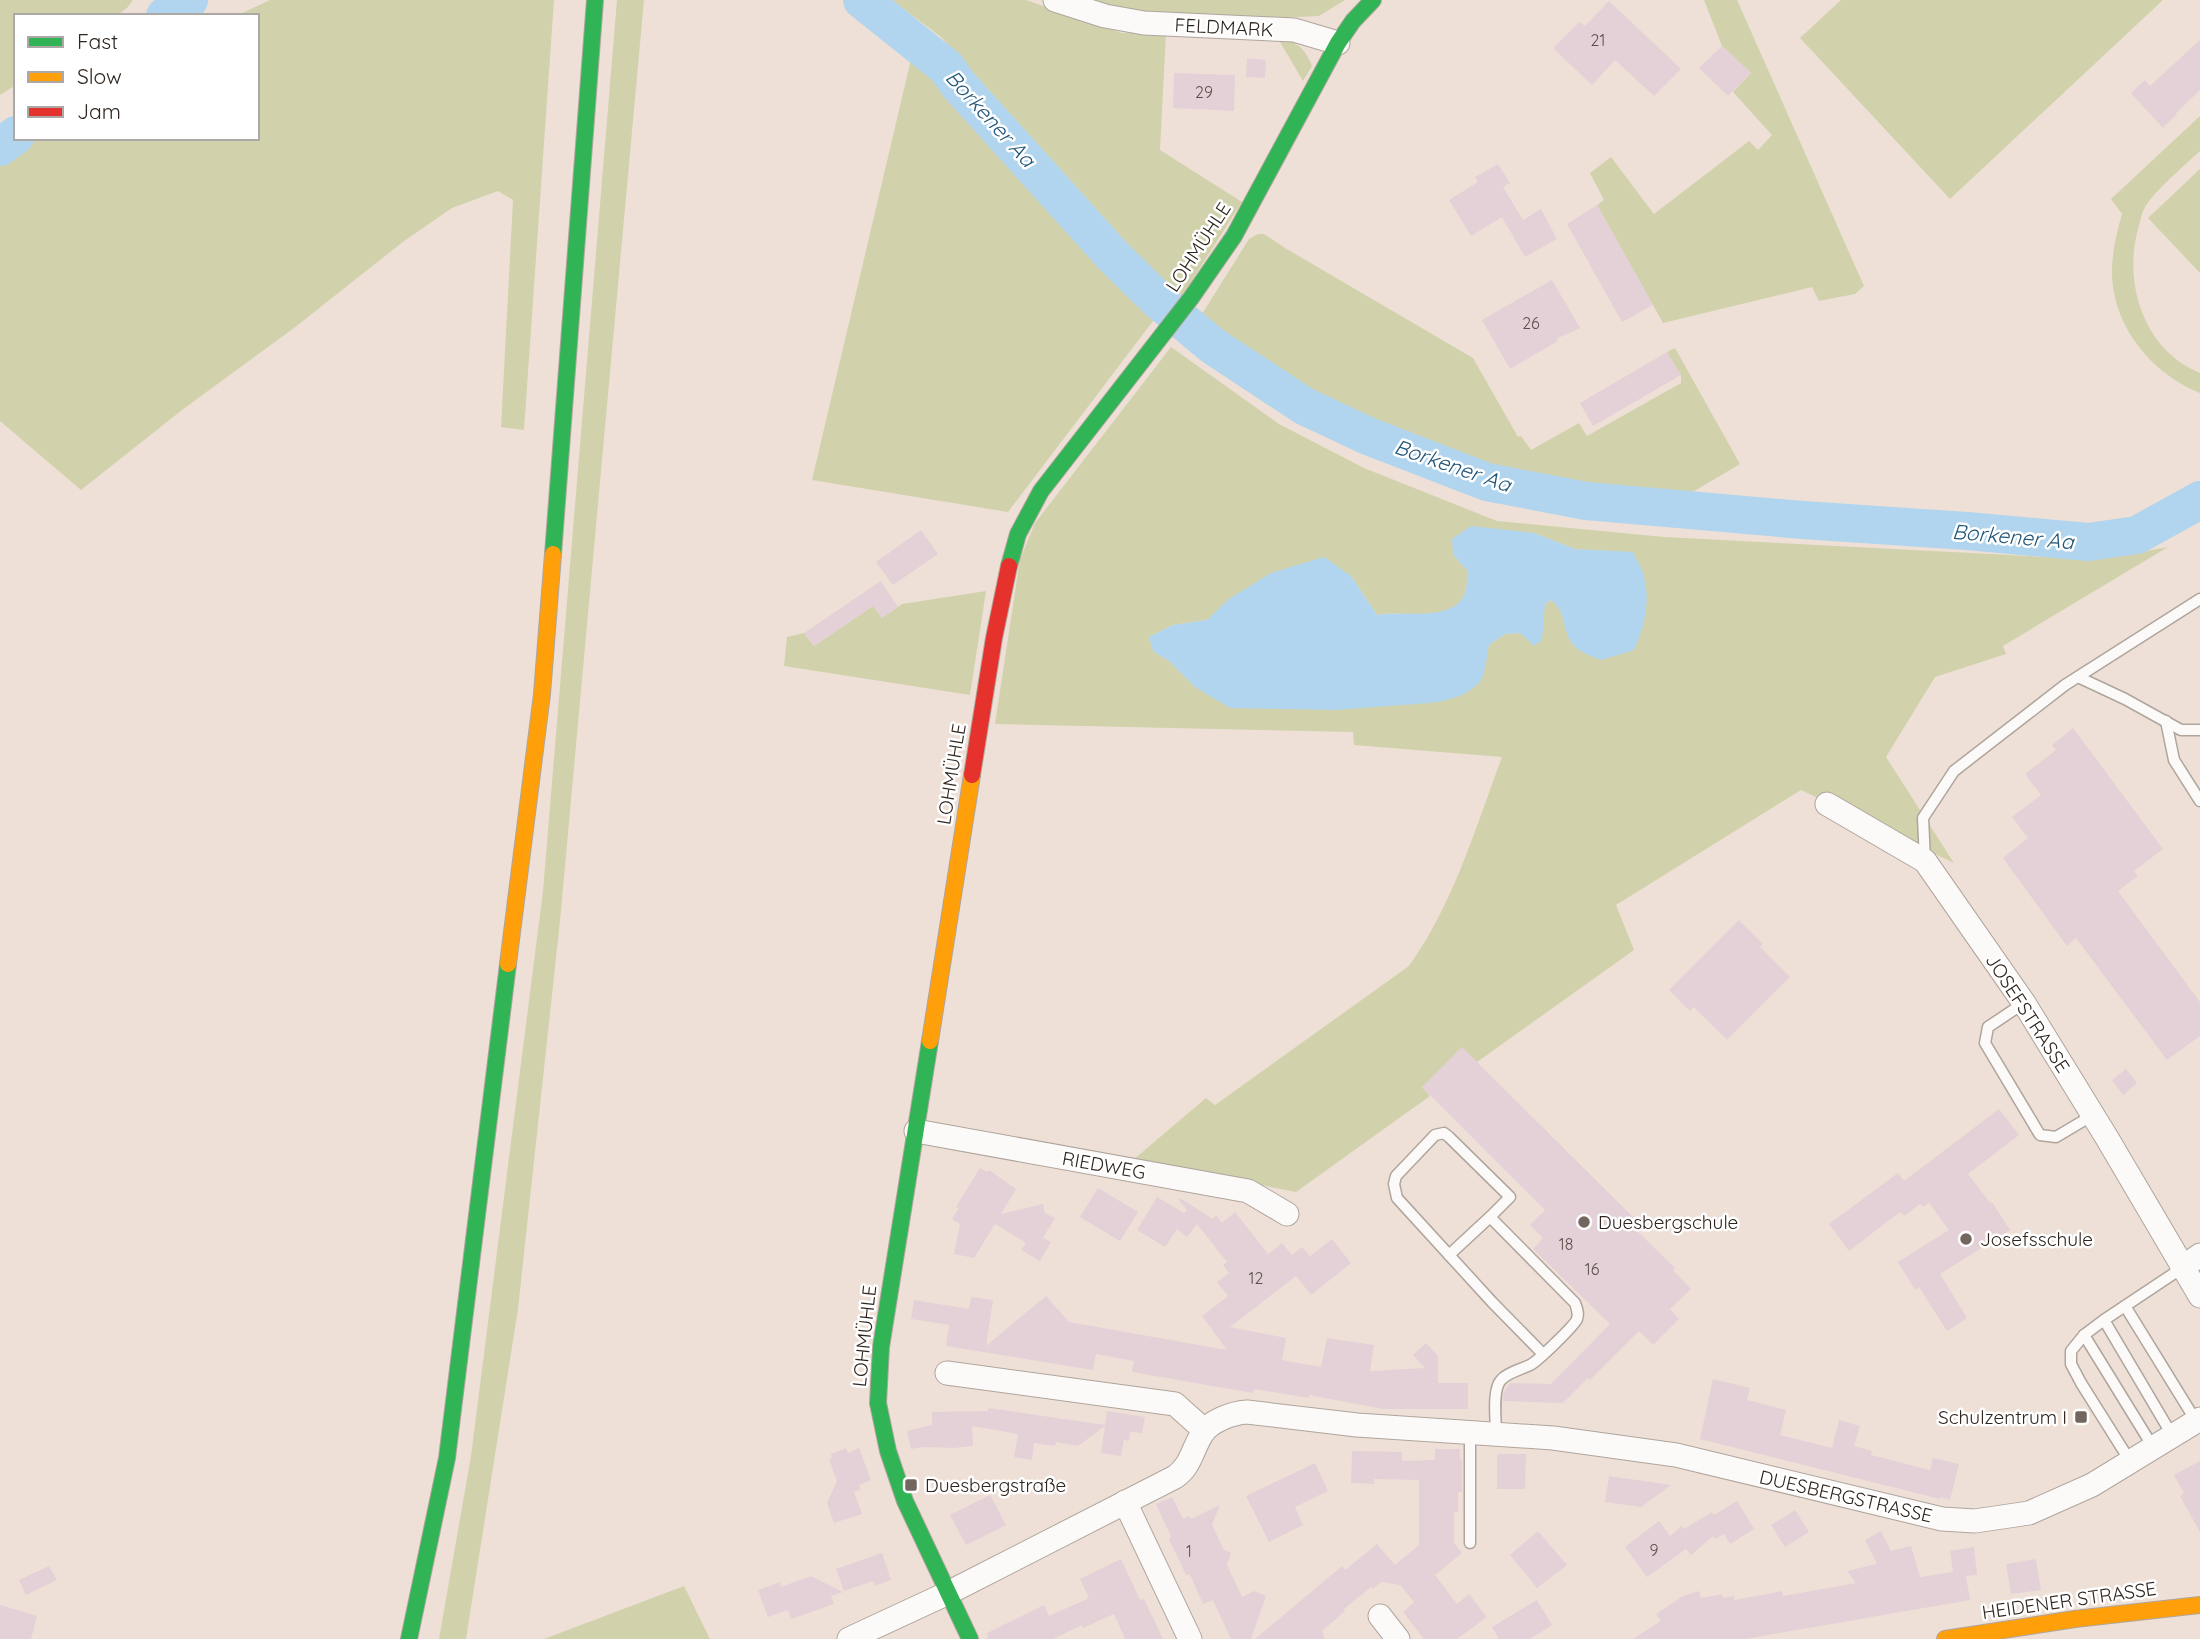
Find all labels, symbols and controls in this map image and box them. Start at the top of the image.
street label: FELDMARK [1174,12,1274,42]
legend [14,14,259,140]
text: Fast [77,28,118,54]
house number: 21 [1591,30,1605,50]
text: Slow [77,63,122,89]
water label: Borkener Aa [941,64,1042,173]
house number: 29 [1195,82,1213,102]
text: Jam [77,98,121,124]
street label: LOHMÜHLE [1160,198,1236,296]
house number: 26 [1522,313,1540,333]
water label: Borkener Aa [1391,433,1516,498]
water label: Borkener Aa [1951,518,2076,554]
street label: LOHMÜHLE [931,722,971,826]
street label: JOSEFSTRASSE [1981,949,2075,1077]
street label: RIEDWEG [1060,1146,1148,1184]
place label: Duesbergschule [1598,1210,1738,1234]
marker: Duesbergschule [1576,1214,1592,1230]
place label: Josefsschule [1980,1227,2093,1251]
marker: Josefsschule [1958,1231,1974,1247]
house number: 18 [1559,1234,1573,1254]
house number: 16 [1585,1259,1600,1279]
house number: 12 [1249,1268,1264,1288]
street label: LOHMÜHLE [847,1284,881,1388]
place label: Schulzentrum I [1938,1405,2067,1429]
marker: Schulzentrum I [2073,1409,2089,1425]
street label: DUESBERGSTRASSE [1757,1464,1935,1528]
place label: Duesbergstraße [925,1473,1066,1497]
marker: Duesbergstraße [903,1477,919,1493]
house number: 9 [1650,1540,1659,1560]
house number: 1 [1186,1541,1192,1561]
street label: HEIDENER STRASSE [1980,1576,2158,1624]

